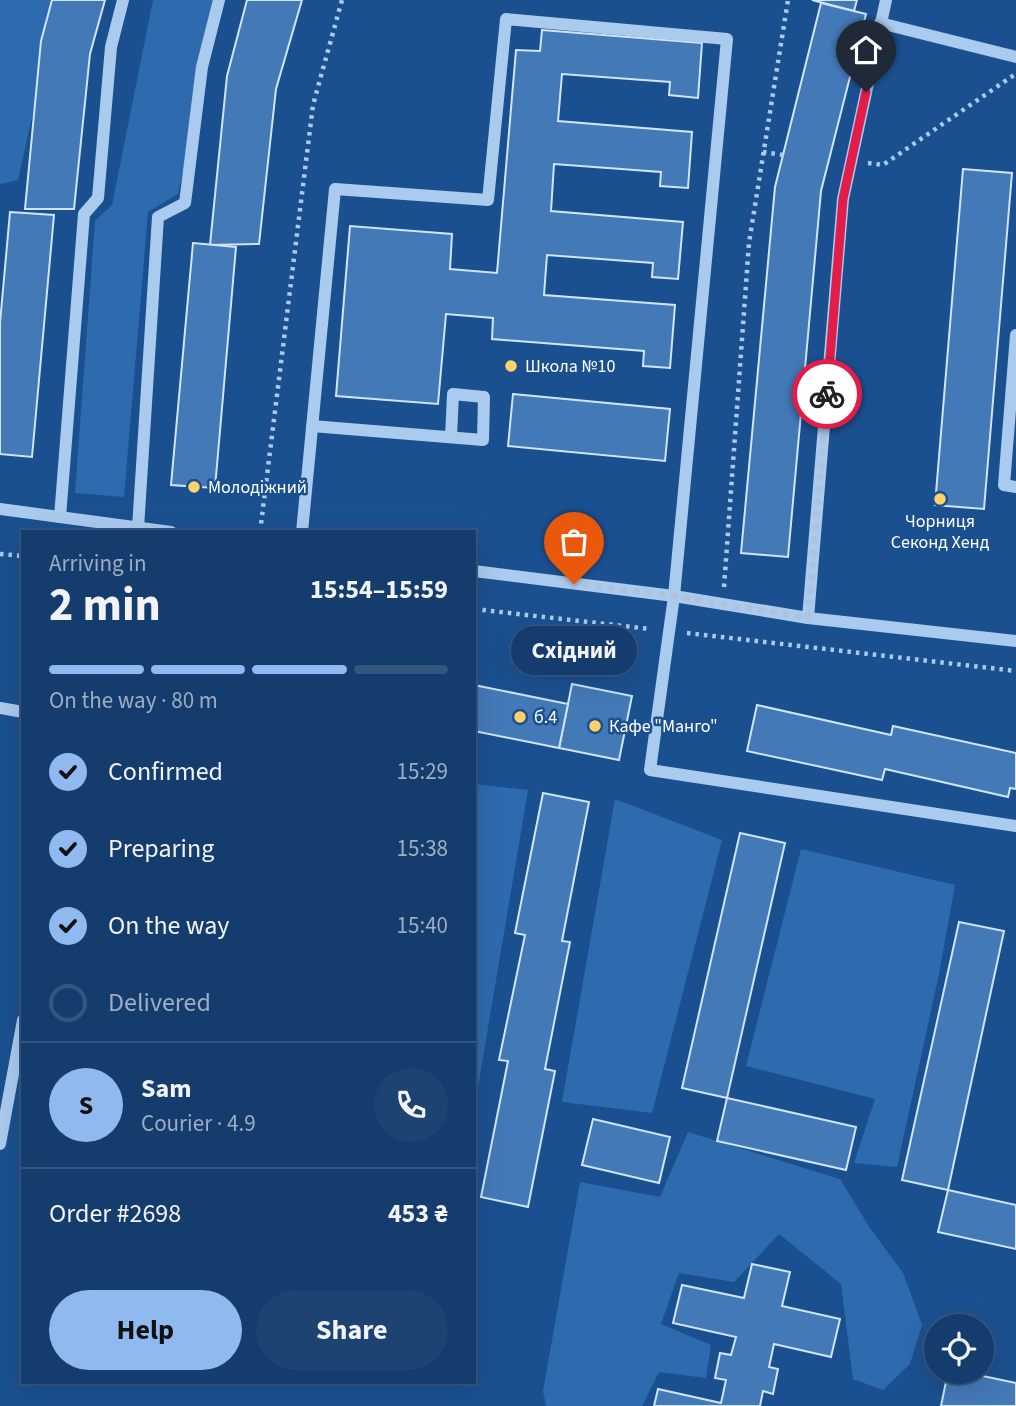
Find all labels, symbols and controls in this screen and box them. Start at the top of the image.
pin [836,20,896,92]
icon: home [847,31,885,69]
place label: Школа №10 [525,354,615,379]
marker: Школа №10 [503,358,519,374]
courier [792,359,862,429]
icon: bike [808,375,846,413]
place label: Молодіжний [208,475,307,500]
marker: Молодіжний [186,479,202,495]
marker: Чорниця Секонд Хенд [932,491,948,507]
place label: Чорниця Секонд Хенд [891,509,990,555]
pin [544,512,604,584]
icon: bag [555,523,593,561]
text: Arriving in [49,547,147,580]
text: 15:54–15:59 [310,571,448,608]
text: 2 min [49,573,161,638]
callout: Східний [511,626,637,675]
text: Східний [531,634,617,667]
text: On the way · 80 m [49,684,218,717]
place label: б.4 [534,705,557,730]
marker: б.4 [512,709,528,725]
place label: Кафе "Манго" [609,714,718,739]
marker: Кафе "Манго" [587,718,603,734]
icon: check [49,753,87,791]
text: Confirmed [108,753,223,790]
text: 15:29 [397,755,448,788]
icon: check [49,830,87,868]
text: Preparing [108,830,214,867]
text: 15:38 [397,832,448,865]
icon: check [49,907,87,945]
text: On the way [108,907,229,944]
text: 15:40 [397,909,448,942]
text: Delivered [108,984,211,1021]
button: phone [374,1068,448,1142]
text: Sam [141,1070,191,1107]
text: S [79,1087,93,1124]
text: Courier · 4.9 [141,1107,256,1140]
text: Order #2698 [49,1195,181,1232]
text: 453 ₴ [388,1195,448,1232]
button: Help [49,1290,242,1370]
button: Share [256,1290,448,1370]
map controls [924,1314,994,1384]
button: locate [924,1314,994,1384]

